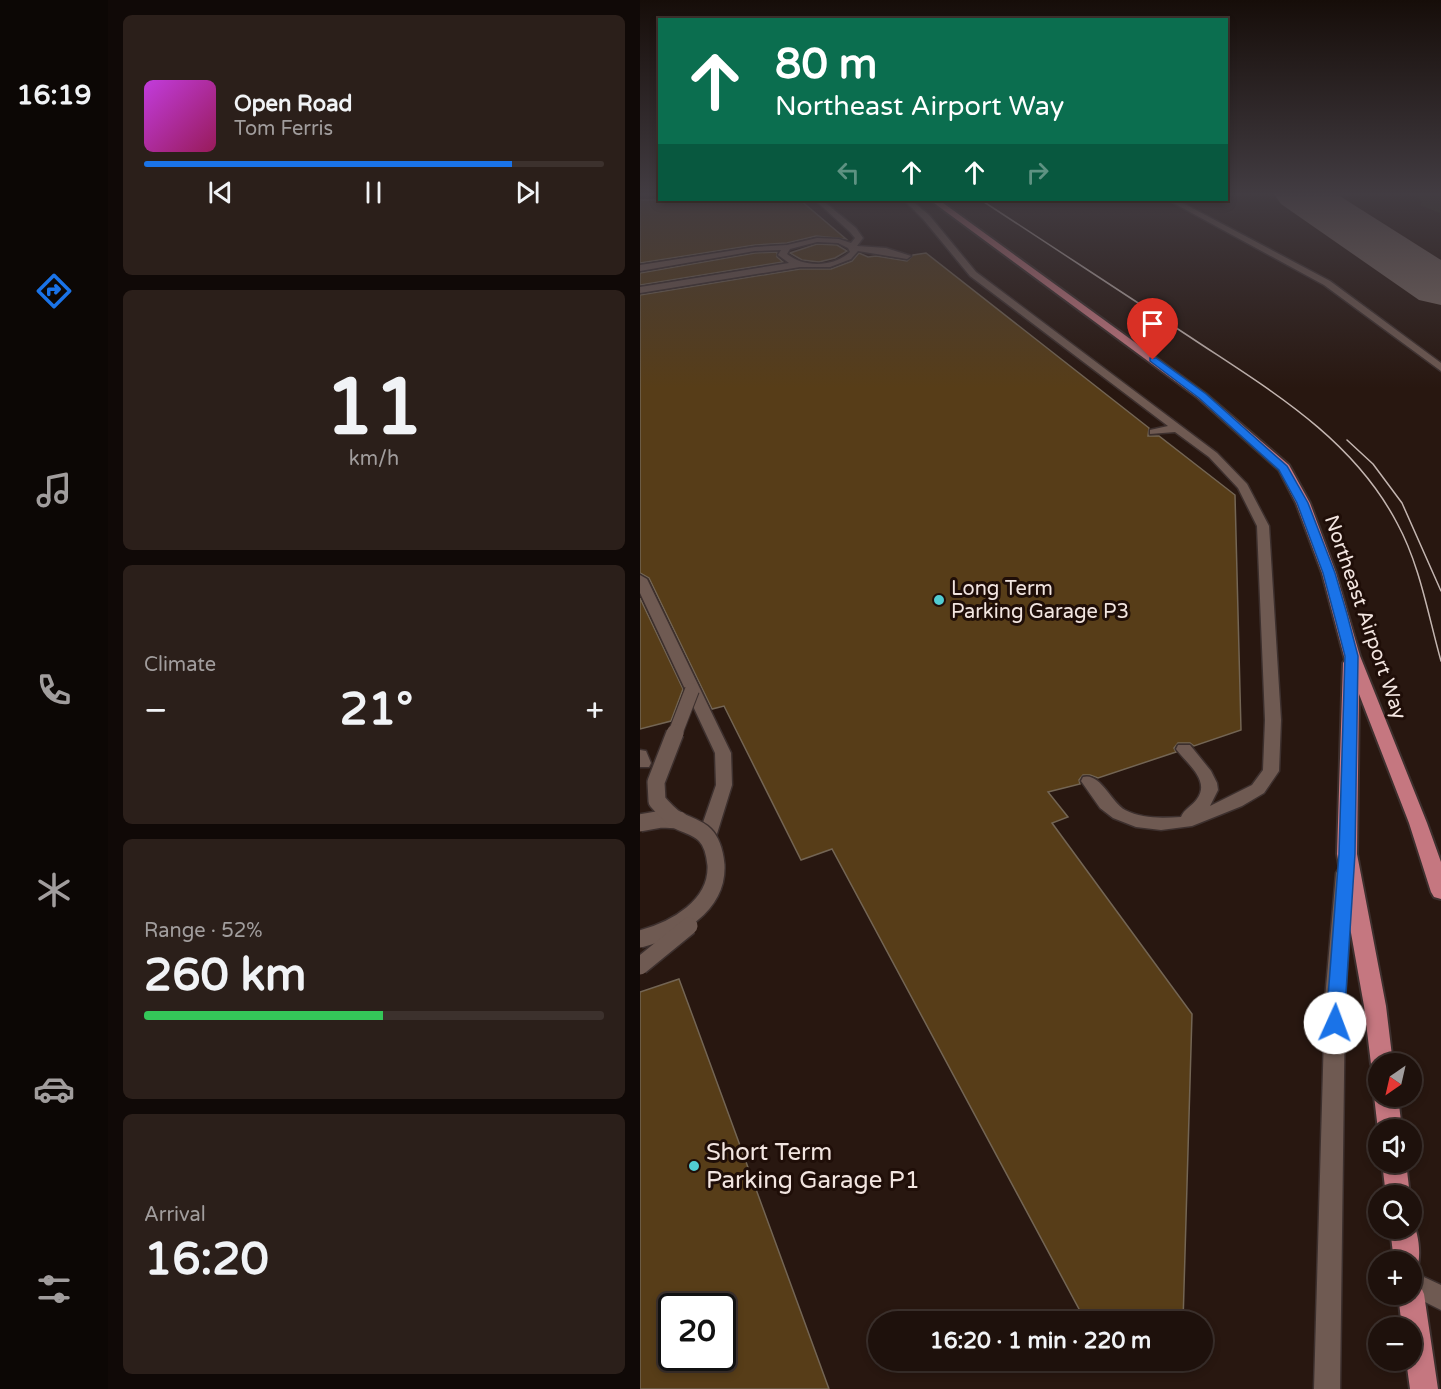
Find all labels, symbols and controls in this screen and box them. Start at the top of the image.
text: 80 m [775,39,877,90]
icon: ahead [676,42,754,120]
text: 16:19 [17,79,91,112]
text: Northeast Airport Way [775,90,1064,123]
text: Open Road [234,91,352,117]
text: Tom Ferris [234,117,333,141]
icon: left [832,156,865,189]
icon: ahead [895,156,928,189]
icon: ahead [958,156,991,189]
icon: right [1021,156,1054,189]
icon: previous [204,176,237,209]
icon: pause [357,176,390,209]
icon: next [511,176,544,209]
icon: directions [33,270,75,312]
pin [1127,298,1178,360]
icon: arrive [1136,307,1169,340]
text: 11 [325,361,423,455]
text: km/h [349,447,399,471]
icon: music [33,469,75,511]
street label: Northeast Airport Way [1319,512,1411,723]
place label: Long Term Parking Garage P3 [951,577,1129,624]
marker: Long Term Parking Garage P3 [932,593,946,607]
text: Climate [144,653,216,677]
icon: phone [33,669,75,711]
text: 21° [340,683,413,737]
text: − [144,691,168,730]
text: + [585,691,604,730]
icon: climate [33,869,75,911]
text: Range · 52% [144,919,263,943]
text: 260 km [144,949,306,1003]
position arrow [1303,991,1367,1055]
north arrow [1368,1053,1422,1107]
map controls [1368,1053,1422,1371]
icon: car [33,1068,75,1110]
button: sound [1368,1119,1422,1173]
place label: Short Term Parking Garage P1 [706,1138,920,1195]
marker: Short Term Parking Garage P1 [687,1159,701,1173]
button: search [1368,1185,1422,1239]
text: Arrival [144,1203,206,1227]
text: 16:20 [144,1233,269,1287]
button: + [1368,1251,1422,1305]
icon: filters [33,1268,75,1310]
speed limit sign: 20 [658,1293,736,1371]
button: − [1368,1317,1422,1371]
text: 16:20 · 1 min · 220 m [930,1328,1151,1354]

